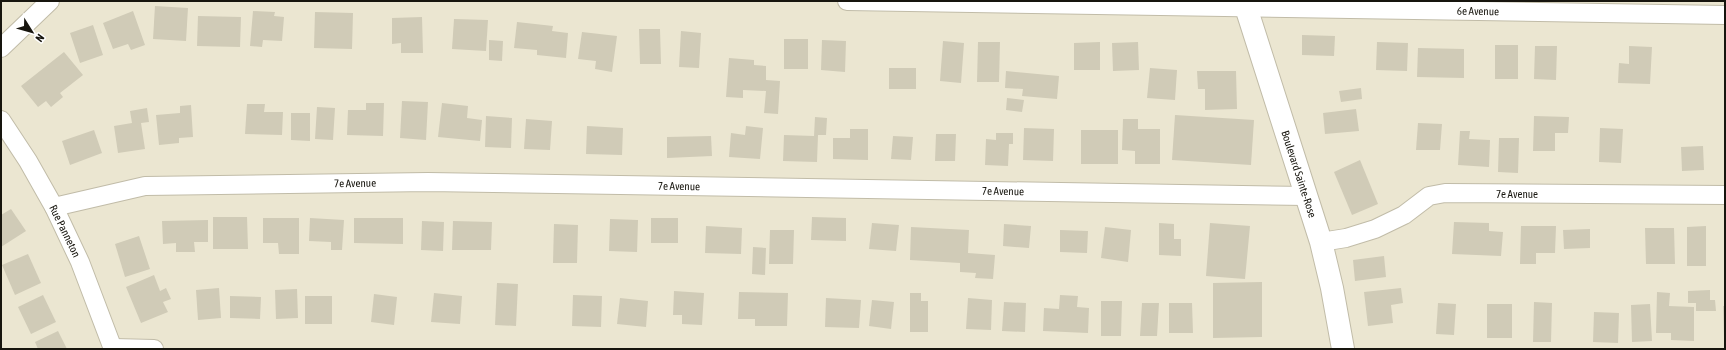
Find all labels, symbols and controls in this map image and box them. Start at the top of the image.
street label: 6e Avenue [1457,5,1499,17]
north arrow [12,12,52,52]
text: N [33,32,47,44]
street label: Boulevard Sainte-Rose [1279,129,1319,219]
street label: 7e Avenue [334,177,376,189]
street label: 7e Avenue [658,180,700,192]
street label: 7e Avenue [982,185,1024,197]
street label: 7e Avenue [1496,188,1538,200]
street label: Rue Panneton [47,203,83,259]

